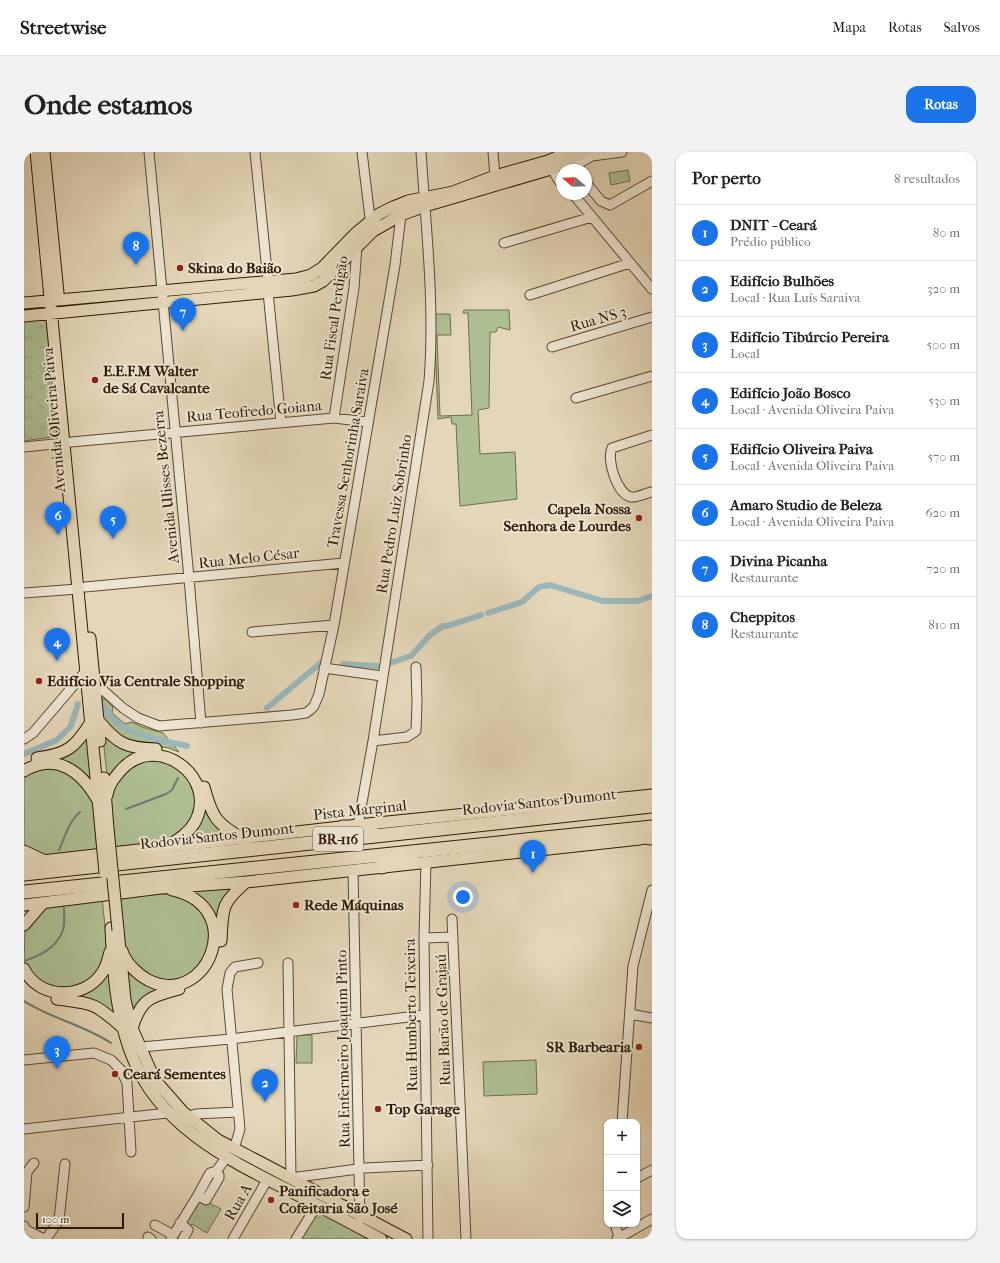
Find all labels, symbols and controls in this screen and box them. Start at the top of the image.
text: Streetwise [20,17,106,39]
text: Mapa [833,19,866,36]
text: Rotas [888,19,922,36]
text: Salvos [944,19,980,36]
button: Rotas [906,86,976,123]
text: Onde estamos [24,88,192,121]
north arrow [556,164,592,200]
text: Por perto [692,168,761,188]
text: 8 resultados [894,171,960,186]
text: DNIT - Ceará [730,216,817,234]
text: 1 [703,225,707,240]
text: 80 m [933,225,960,240]
pin: 8 [123,232,149,265]
text: Prédio público [730,234,811,249]
street label: Rua Fiscal Perdigão [316,254,352,381]
place label: Skina do Baião [188,259,282,277]
marker: Skina do Baião [175,263,185,273]
text: Edifício Bulhões [730,272,834,290]
text: 2 [702,281,708,296]
text: 320 m [927,281,960,296]
text: Local · Rua Luís Saraiva [730,290,860,305]
pin: 7 [170,298,196,331]
street label: Rua NS 3 [568,302,628,336]
text: Edifício Tibúrcio Pereira [730,328,889,346]
text: 3 [702,337,708,352]
text: 500 m [926,337,960,352]
street label: Avenida Oliveira Paiva [39,346,69,494]
text: Local [730,346,760,361]
place label: E.E.F.M Walter de Sá Cavalcante [103,362,210,397]
street label: Travessa Senhorinha Saraiva [323,366,373,549]
marker: E.E.F.M Walter de Sá Cavalcante [90,375,100,385]
text: Edifício João Bosco [730,384,851,402]
text: 4 [701,393,709,408]
text: 530 m [928,393,960,408]
street label: Rua Teofredo Goiana [186,396,324,426]
text: Local · Avenida Oliveira Paiva [730,402,894,417]
street label: Avenida Ulisses Bezerra [149,409,183,565]
street label: Rua Pedro Luiz Sobrinho [373,433,416,595]
text: Edifício Oliveira Paiva [730,440,873,458]
text: 5 [702,449,708,464]
text: 570 m [927,449,960,464]
text: Local · Avenida Oliveira Paiva [730,458,894,473]
text: Amaro Studio de Beleza [730,496,882,514]
place label: Capela Nossa Senhora de Lourdes [504,500,632,535]
pin: 6 [45,502,71,535]
text: 6 [701,505,709,520]
text: 620 m [926,505,960,520]
pin: 5 [100,506,126,539]
marker: Capela Nossa Senhora de Lourdes [634,513,644,523]
text: Local · Avenida Oliveira Paiva [730,514,894,529]
street label: Rua Melo César [198,544,301,572]
text: Divina Picanha [730,552,827,570]
text: 7 [702,561,708,576]
text: 720 m [926,561,960,576]
text: Restaurante [730,570,799,585]
text: Cheppitos [730,608,795,626]
text: 8 [702,617,708,632]
text: 810 m [928,617,960,632]
text: Restaurante [730,626,799,641]
pin: 4 [44,628,70,661]
place label: Edifício Via Centrale Shopping [47,672,246,690]
marker: Edifício Via Centrale Shopping [34,676,44,686]
street label: Rodovia Santos Dumont [461,785,618,819]
street label: Pista Marginal [312,796,408,824]
street label: Rodovia Santos Dumont [139,819,296,853]
road number: BR-116 [313,827,363,851]
pin: 1 [520,840,546,873]
your location [453,887,473,907]
place label: Rede Máquinas [304,896,404,914]
marker: Rede Máquinas [291,900,301,910]
street label: Rua Humberto Teixeira [401,937,421,1092]
street label: Rua Enfermeiro Joaquim Pinto [332,949,354,1148]
street label: Rua Barão de Grajaú [432,953,454,1086]
pin: 3 [44,1036,70,1069]
place label: SR Barbearia [546,1038,632,1056]
marker: SR Barbearia [634,1042,644,1052]
place label: Ceará Sementes [123,1065,226,1083]
marker: Ceará Sementes [110,1069,120,1079]
pin: 2 [252,1069,278,1102]
place label: Top Garage [385,1100,461,1118]
marker: Top Garage [373,1104,383,1114]
map controls [604,1119,640,1227]
button: + [604,1119,640,1155]
button: − [604,1155,640,1191]
street label: Rua A [220,1180,256,1223]
place label: Panificadora e Cofeitaria São José [279,1182,398,1217]
button: layers [604,1191,640,1227]
marker: Panificadora e Cofeitaria São José [266,1195,276,1205]
scale bar [36,1211,124,1230]
text: 100 m [42,1213,70,1226]

